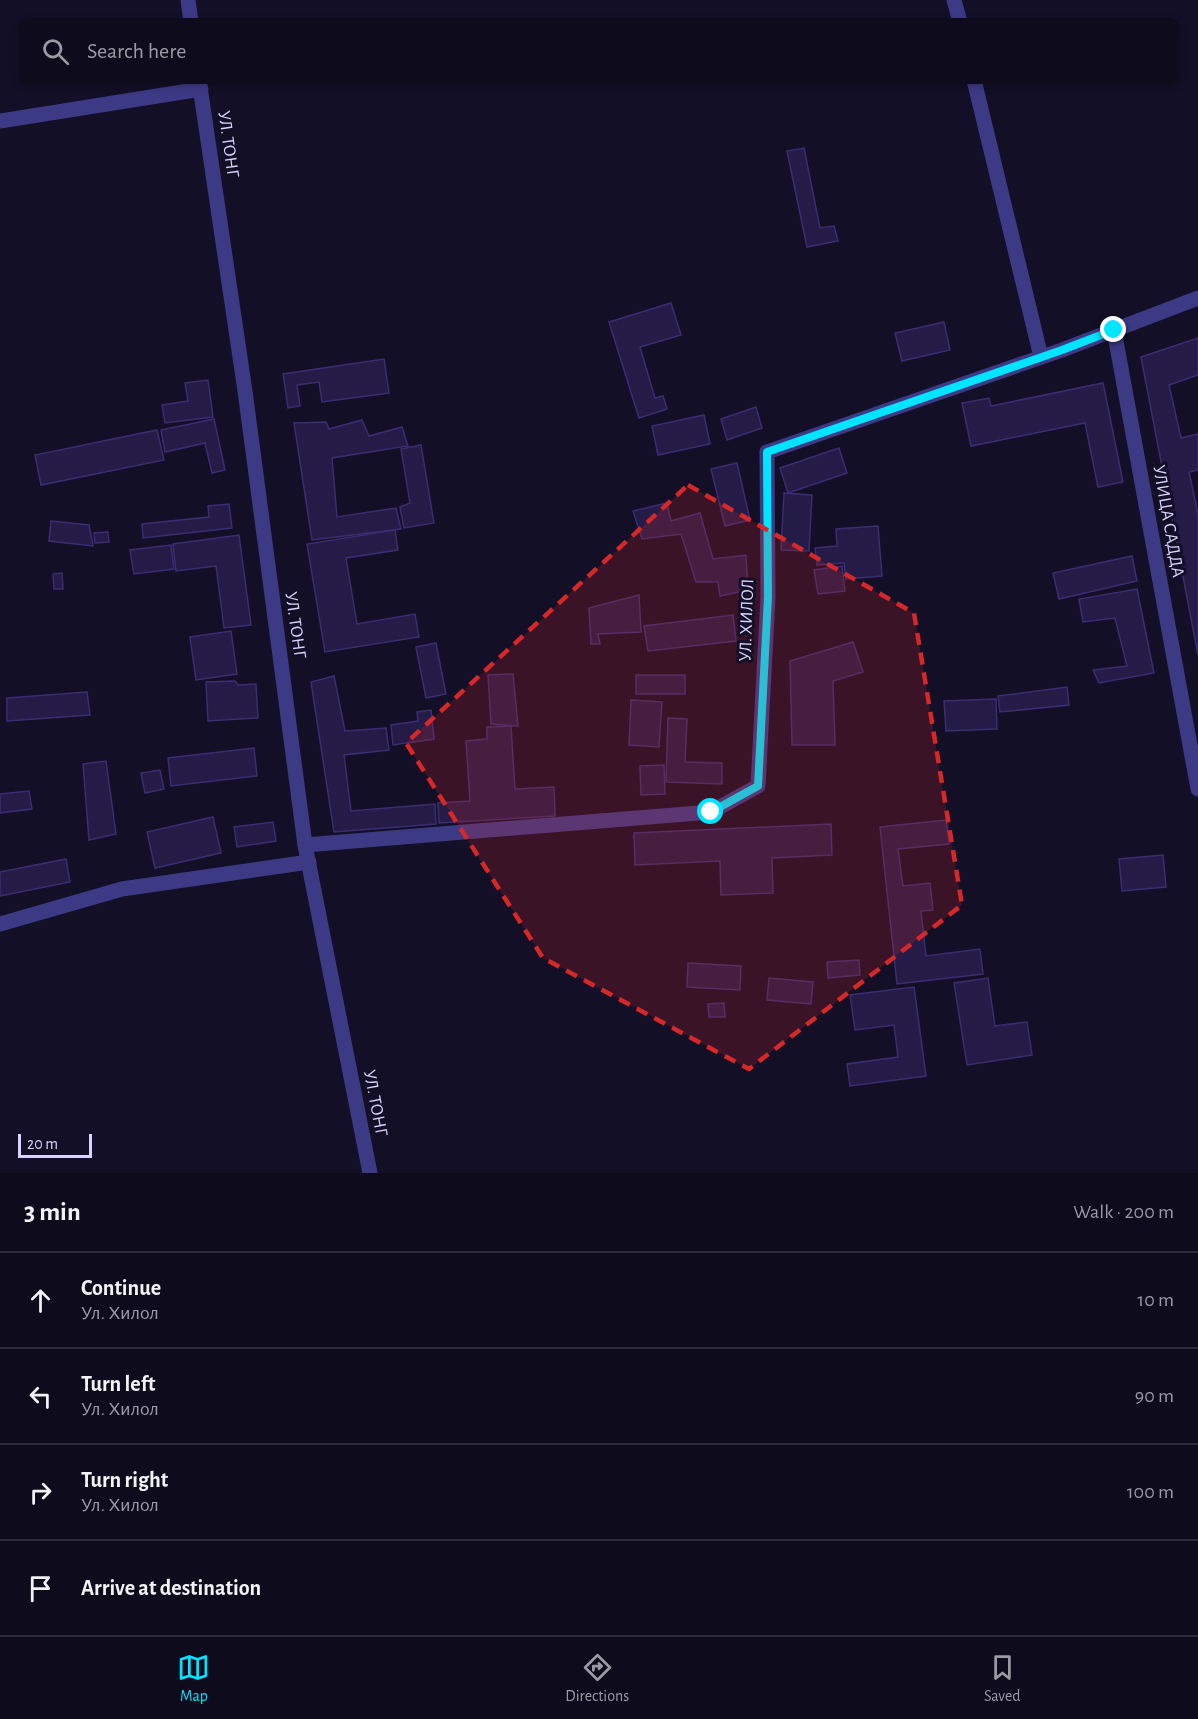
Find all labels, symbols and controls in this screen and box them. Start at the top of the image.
search box [18,18,1180,84]
icon: search [39,35,72,68]
text: Search here [87,40,186,62]
street label: УЛ. ТОНГ [214,109,242,179]
route end [1100,316,1126,342]
street label: УЛИЦА САДДА [1149,463,1187,579]
street label: УЛ. ХИЛОЛ [737,578,757,662]
street label: УЛ. ТОНГ [281,590,309,660]
route start [697,798,723,824]
street label: УЛ. ТОНГ [360,1068,390,1138]
scale bar [18,1131,92,1158]
text: 20 m [27,1136,58,1152]
text: 3 min [24,1199,81,1225]
text: Walk · 200 m [1073,1202,1174,1222]
text: Continue [81,1277,161,1299]
icon: ahead [24,1284,57,1317]
text: 10 m [1137,1290,1174,1310]
text: Ул. Хилол [81,1303,159,1323]
text: Turn left [81,1373,155,1395]
icon: left [24,1380,57,1413]
text: 90 m [1135,1386,1174,1406]
text: Ул. Хилол [81,1399,159,1419]
text: Turn right [81,1469,168,1491]
icon: right [24,1476,57,1509]
text: 100 m [1127,1482,1174,1502]
text: Ул. Хилол [81,1495,159,1515]
icon: arrive [24,1572,57,1605]
text: Arrive at destination [81,1577,261,1599]
tab: Map [177,1651,210,1706]
tab: Directions [565,1651,629,1706]
tab: Saved [984,1651,1021,1706]

